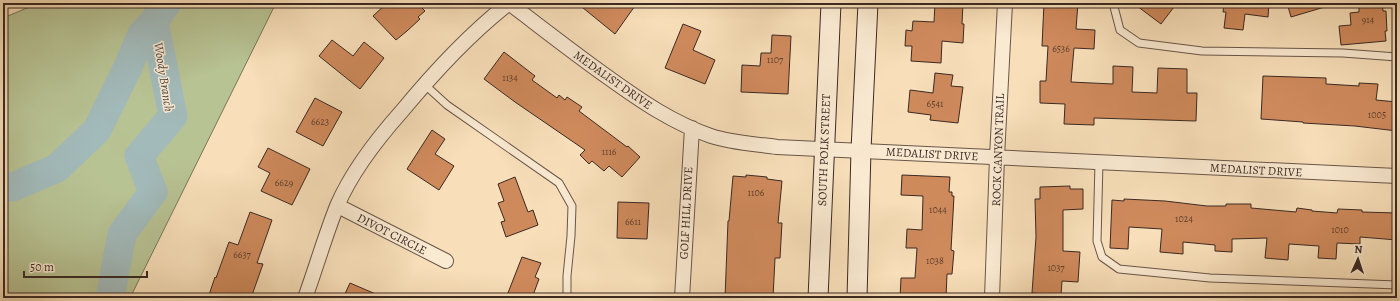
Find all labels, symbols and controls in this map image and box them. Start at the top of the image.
house number: 914 [1362,13,1375,26]
water label: Woody Branch [150,41,178,113]
house number: 6536 [1052,42,1070,55]
street label: MEDALIST DRIVE [571,47,655,113]
house number: 1107 [767,53,784,66]
house number: 1134 [502,71,518,84]
street label: ROCK CANYON TRAIL [988,92,1008,207]
street label: SOUTH POLK STREET [814,93,834,206]
house number: 6541 [927,97,944,110]
house number: 1005 [1368,108,1386,121]
house number: 6623 [311,115,329,128]
street label: MEDALIST DRIVE [885,144,979,164]
house number: 1116 [602,145,617,158]
street label: MEDALIST DRIVE [1209,160,1303,180]
street label: GOLF HILL DRIVE [676,166,696,260]
house number: 6629 [275,176,294,189]
house number: 1106 [748,186,765,199]
house number: 1044 [929,203,947,216]
street label: DIVOT CIRCLE [354,210,430,258]
house number: 1024 [1175,212,1193,225]
house number: 6611 [625,215,642,228]
house number: 1010 [1331,223,1349,236]
north arrow [1338,239,1378,279]
text: N [1354,242,1363,257]
house number: 6637 [233,248,252,261]
scale bar [24,253,147,279]
house number: 1038 [926,254,944,267]
text: 50 m [30,259,54,275]
house number: 1037 [1047,261,1065,274]

